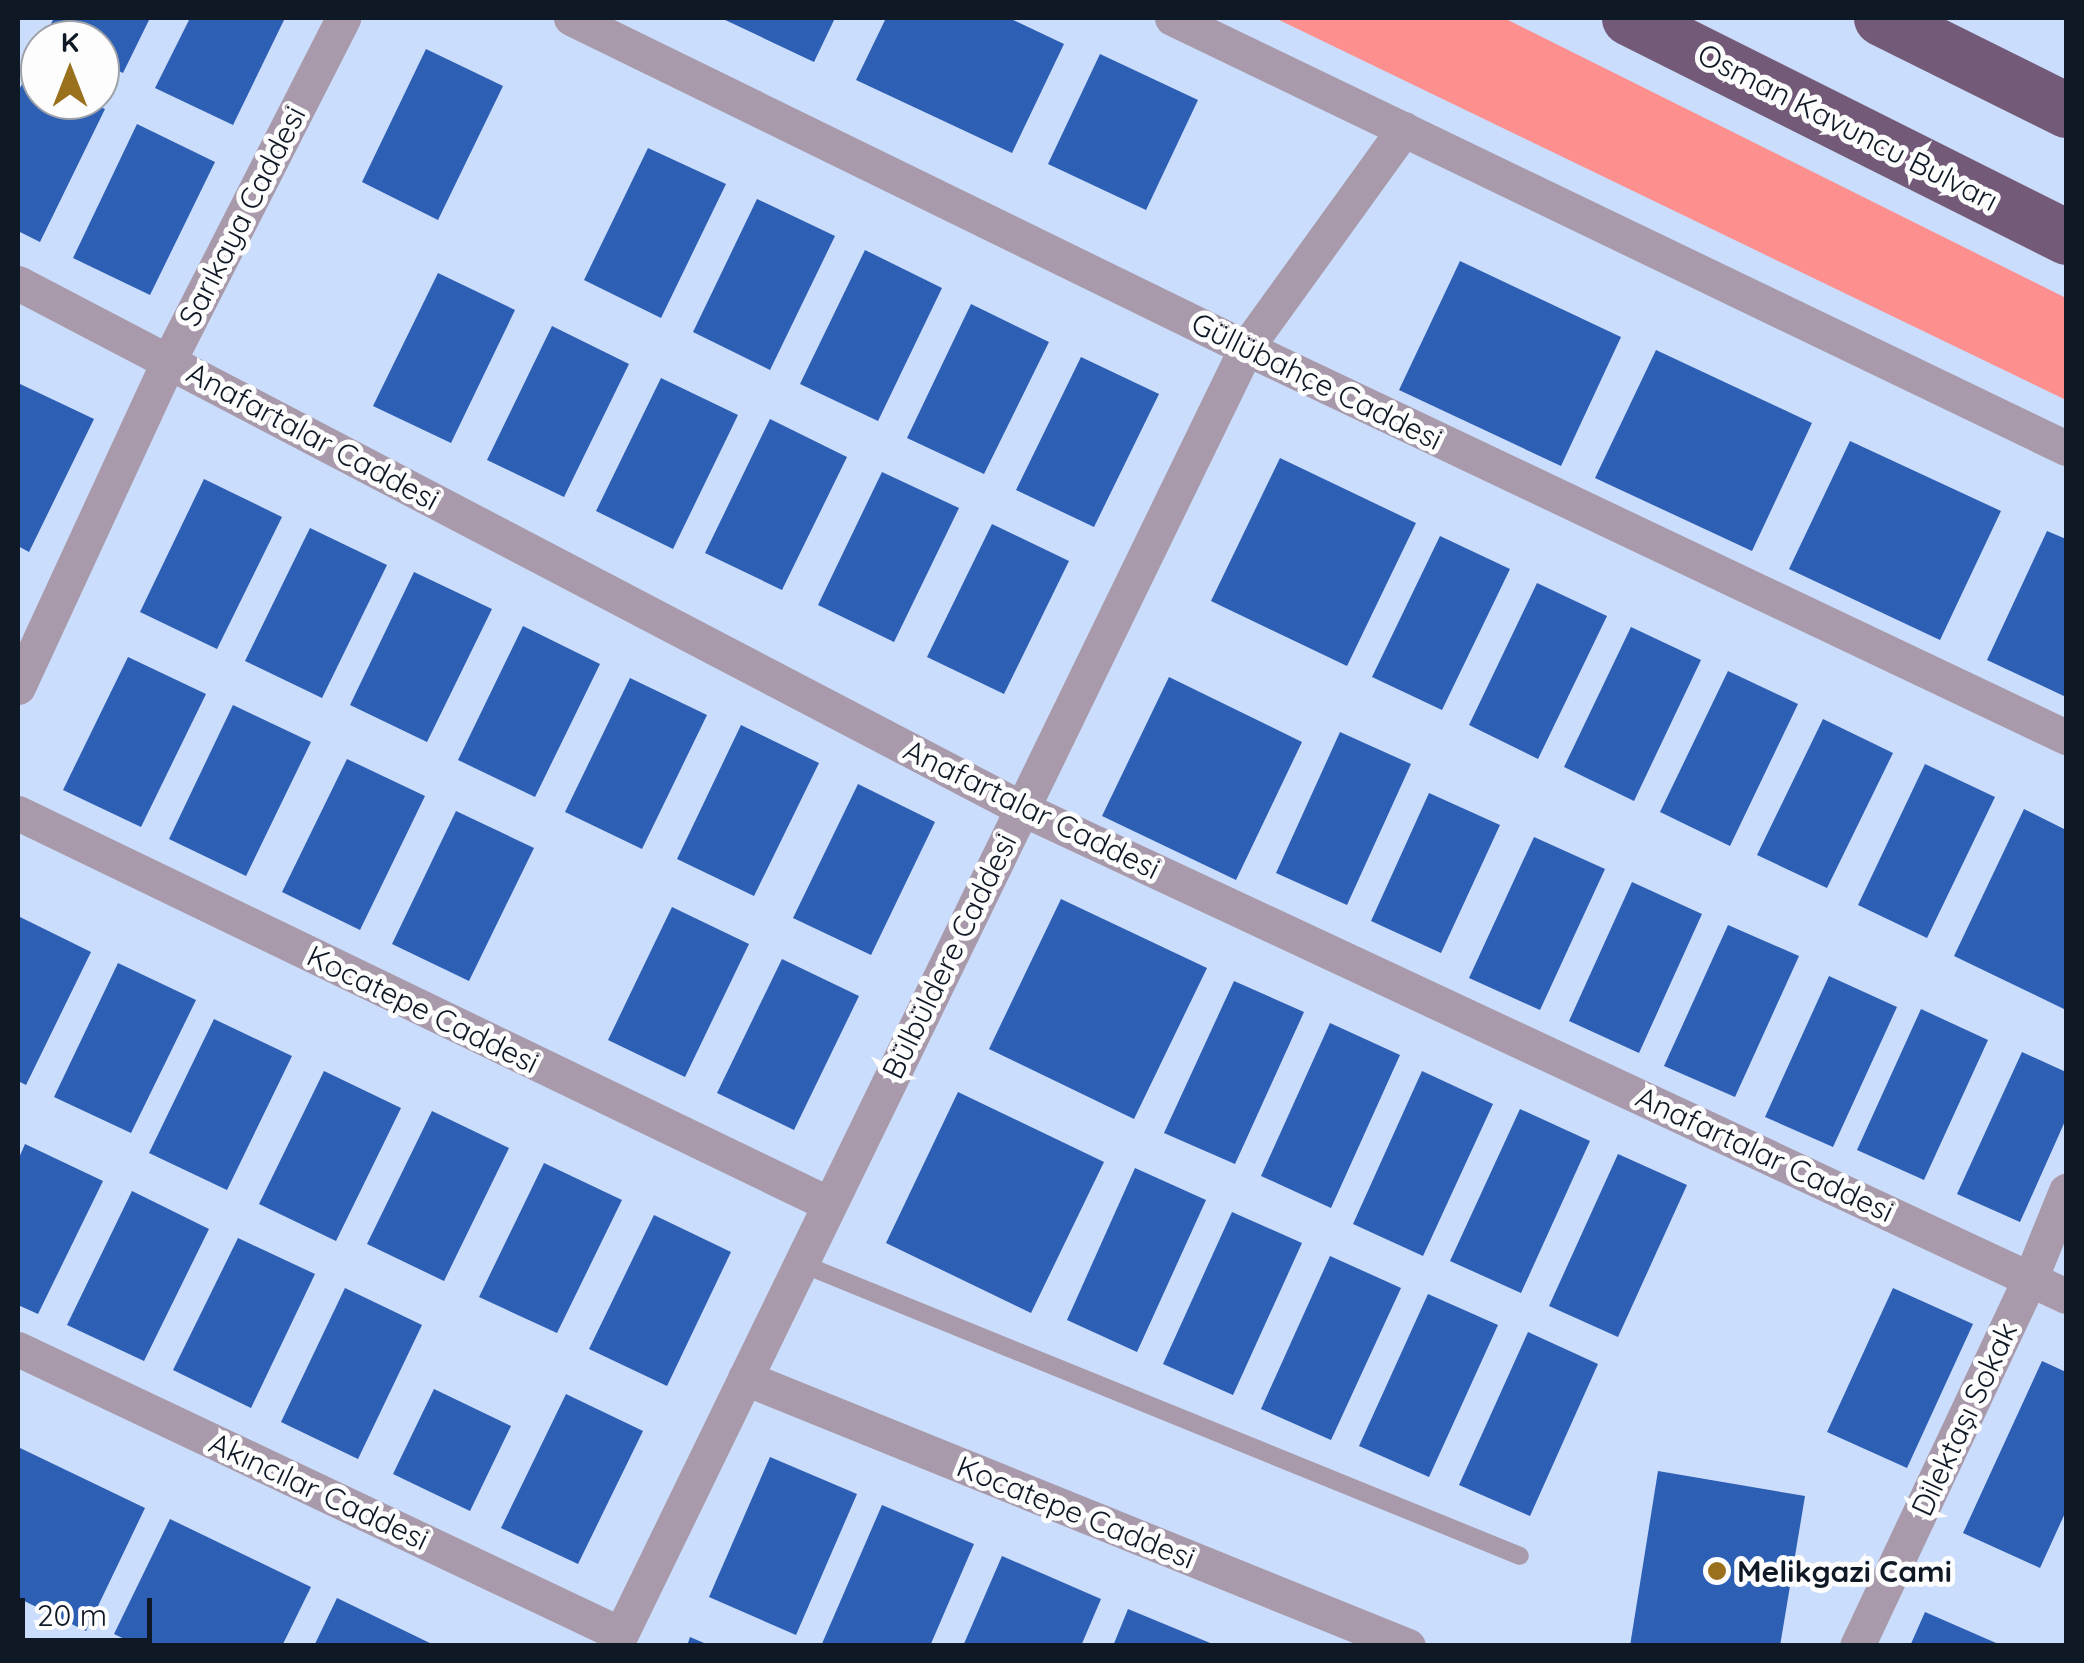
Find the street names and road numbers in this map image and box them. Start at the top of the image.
street label: Osman Kavuncu Bulvarı [1692,36,2004,218]
street label: Sarıkaya Caddesi [171,100,313,332]
street label: Güllübahçe Caddesi [1186,305,1448,457]
street label: Anafartalar Caddesi [181,354,445,518]
street label: Anafartalar Caddesi [898,731,1166,887]
street label: Bülbüldere Caddesi [874,828,1024,1084]
street label: Kocatepe Caddesi [301,937,545,1081]
street label: Anafartalar Caddesi [1630,1078,1900,1230]
street label: Dilektaşı Sokak [1903,1316,2025,1522]
street label: Akıncılar Caddesi [204,1424,434,1558]
street label: Kocatepe Caddesi [952,1448,1200,1576]

